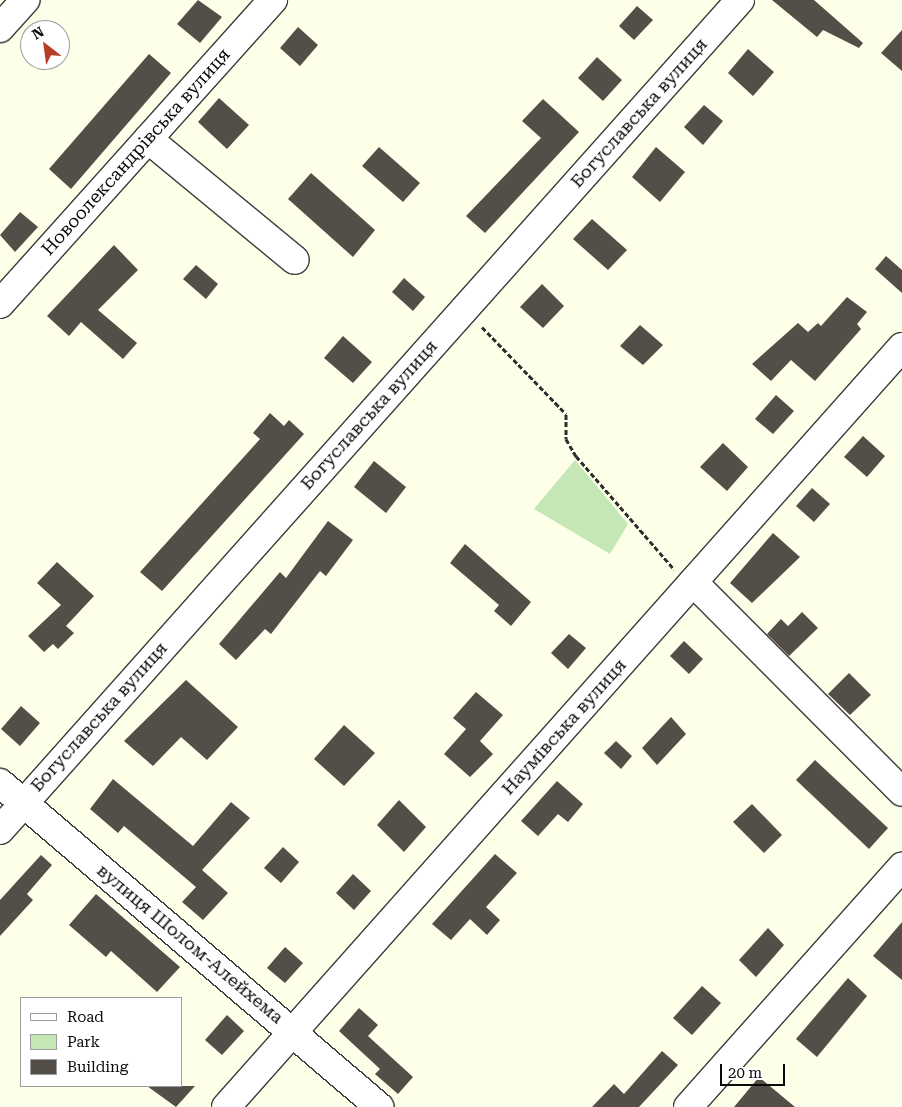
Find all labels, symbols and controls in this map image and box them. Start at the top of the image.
north arrow [20,20,70,70]
text: N [29,23,47,42]
street label: Богуславська вулиця [566,34,712,192]
street label: Новоолександрівська вулиця [37,44,235,260]
street label: Богуславська вулиця [296,336,442,494]
street label: Богуславська вулиця [26,638,172,796]
street label: Наумівська вулиця [497,655,631,799]
street label: вулиця Шолом-Алейхема [92,860,288,1028]
legend [20,997,182,1087]
text: Road [67,1008,104,1026]
text: Park [67,1033,100,1051]
scale bar [722,1054,787,1086]
text: Building [67,1058,128,1076]
text: 20 m [728,1064,762,1082]

